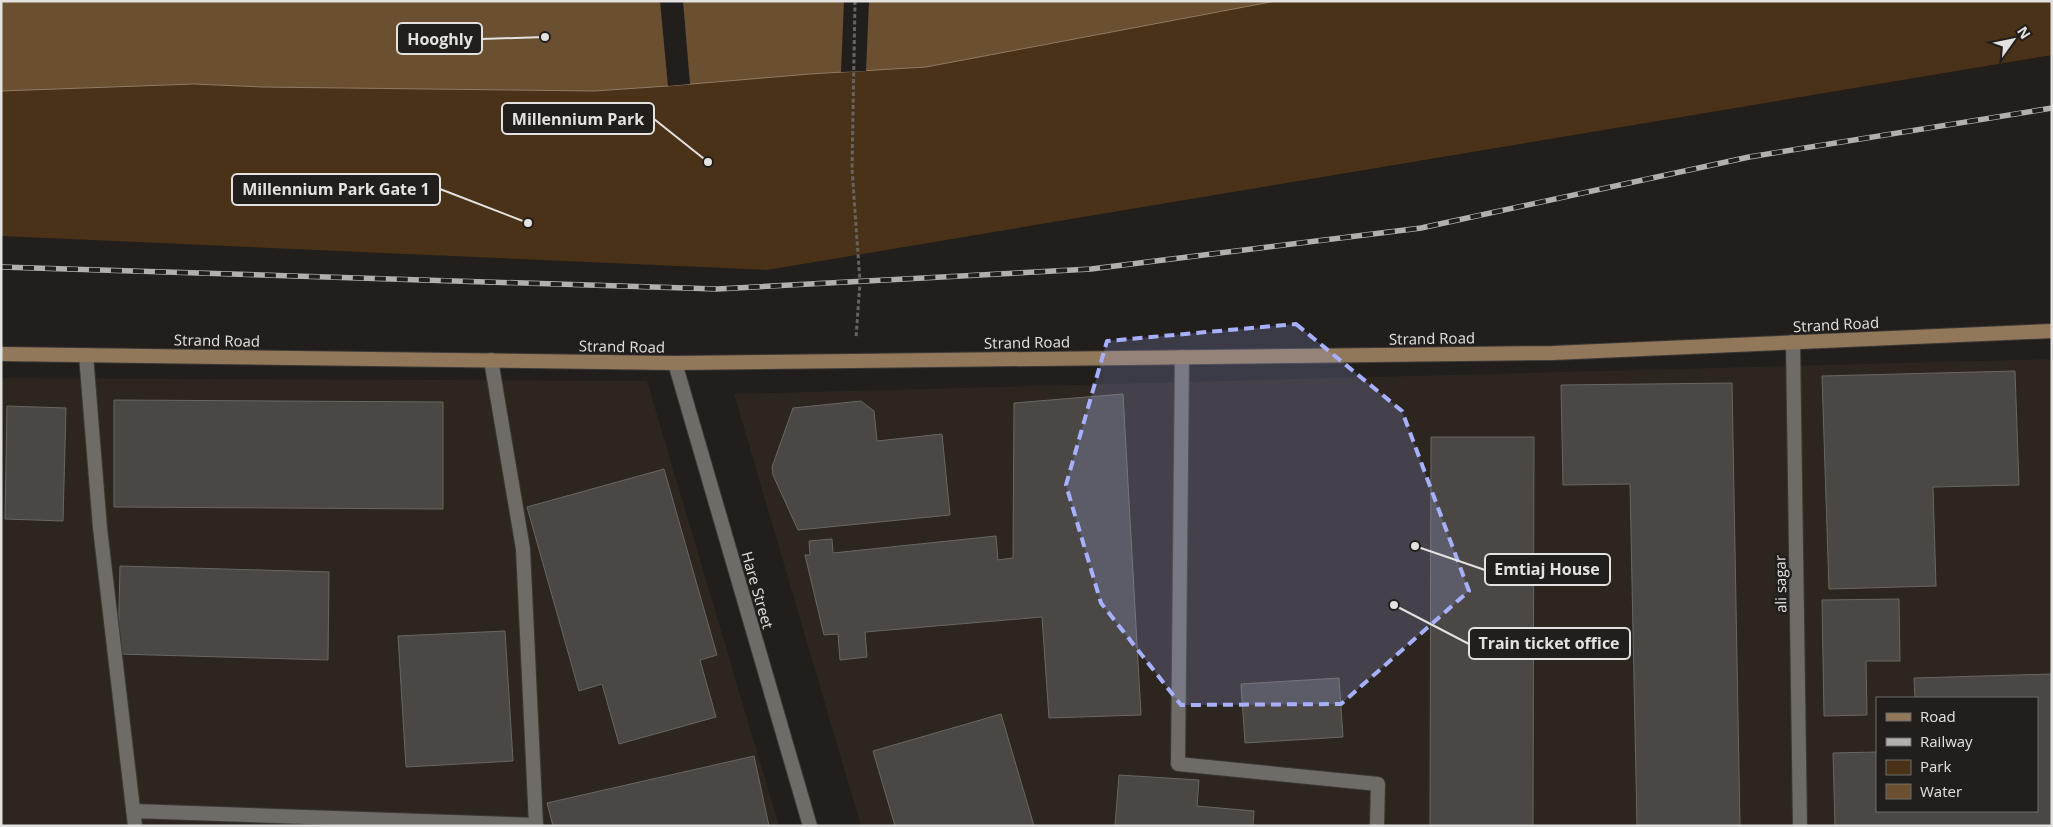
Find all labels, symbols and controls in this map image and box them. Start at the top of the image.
north arrow [1988,15,2038,65]
callout: Hooghly [397,23,482,54]
text: N [2013,23,2035,43]
text: Hooghly [407,28,474,50]
callout: Millennium Park [502,103,654,134]
text: Millennium Park [512,108,644,130]
callout: Millennium Park Gate 1 [232,174,440,205]
text: Millennium Park Gate 1 [242,178,430,200]
street label: Strand Road [1792,312,1880,336]
street label: Strand Road [1389,327,1475,349]
street label: Strand Road [174,329,260,351]
street label: Strand Road [984,331,1070,353]
street label: Strand Road [579,335,665,357]
street label: Hare Street [737,549,779,631]
callout: Emtiaj House [1485,554,1610,585]
street label: ali sagar [1769,555,1791,613]
text: Emtiaj House [1494,558,1600,580]
callout: Train ticket office [1469,628,1630,659]
text: Train ticket office [1478,632,1620,654]
legend [1876,697,2038,812]
text: Road [1920,706,1956,726]
text: Railway [1920,731,1973,751]
text: Park [1920,756,1951,776]
text: Water [1920,781,1962,801]

